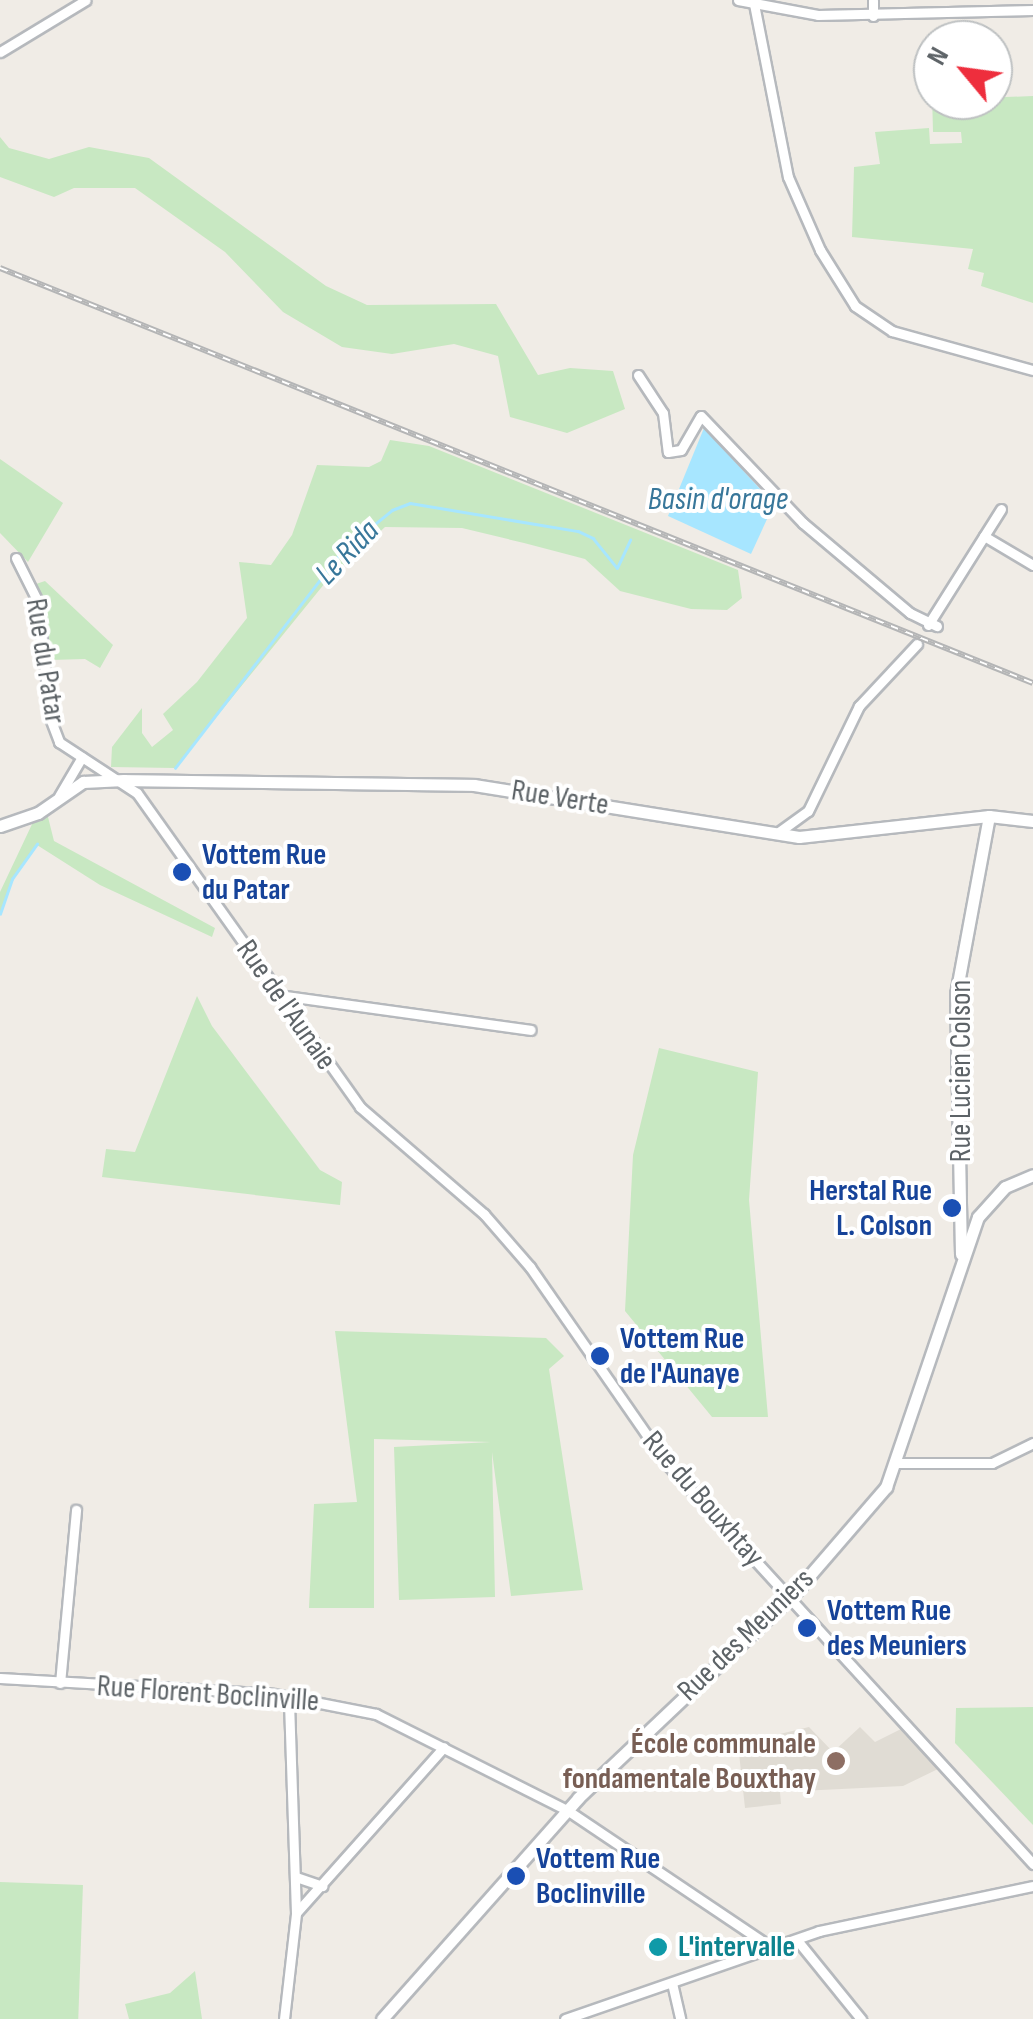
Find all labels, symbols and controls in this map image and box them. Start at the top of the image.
north arrow [913,20,1013,120]
text: N [920,42,956,71]
water label: Basin d'orage [648,481,788,519]
water label: Le Rida [308,513,388,593]
street label: Rue du Patar [17,596,73,726]
street label: Rue Verte [509,773,611,823]
place label: Vottem Rue du Patar [202,837,326,908]
marker: Vottem Rue du Patar [171,861,193,883]
street label: Rue de l'Aunaie [228,933,344,1077]
street label: Rue Lucien Colson [943,980,979,1162]
place label: Herstal Rue L. Colson [809,1173,932,1244]
marker: Herstal Rue L. Colson [941,1197,963,1219]
place label: Vottem Rue de l'Aunaye [620,1321,744,1392]
marker: Vottem Rue de l'Aunaye [589,1345,611,1367]
street label: Rue du Bouxhtay [634,1424,772,1574]
street label: Rue des Meuniers [670,1561,822,1709]
place label: Vottem Rue des Meuniers [827,1593,967,1664]
marker: Vottem Rue des Meuniers [796,1617,818,1639]
street label: Rue Florent Boclinville [96,1668,320,1720]
place label: École communale fondamentale Bouxthay [563,1726,816,1796]
marker: École communale fondamentale Bouxthay [825,1750,847,1772]
place label: Vottem Rue Boclinville [536,1841,660,1912]
marker: Vottem Rue Boclinville [505,1865,527,1887]
place label: L'intervalle [678,1929,795,1965]
marker: L'intervalle [647,1936,669,1958]

